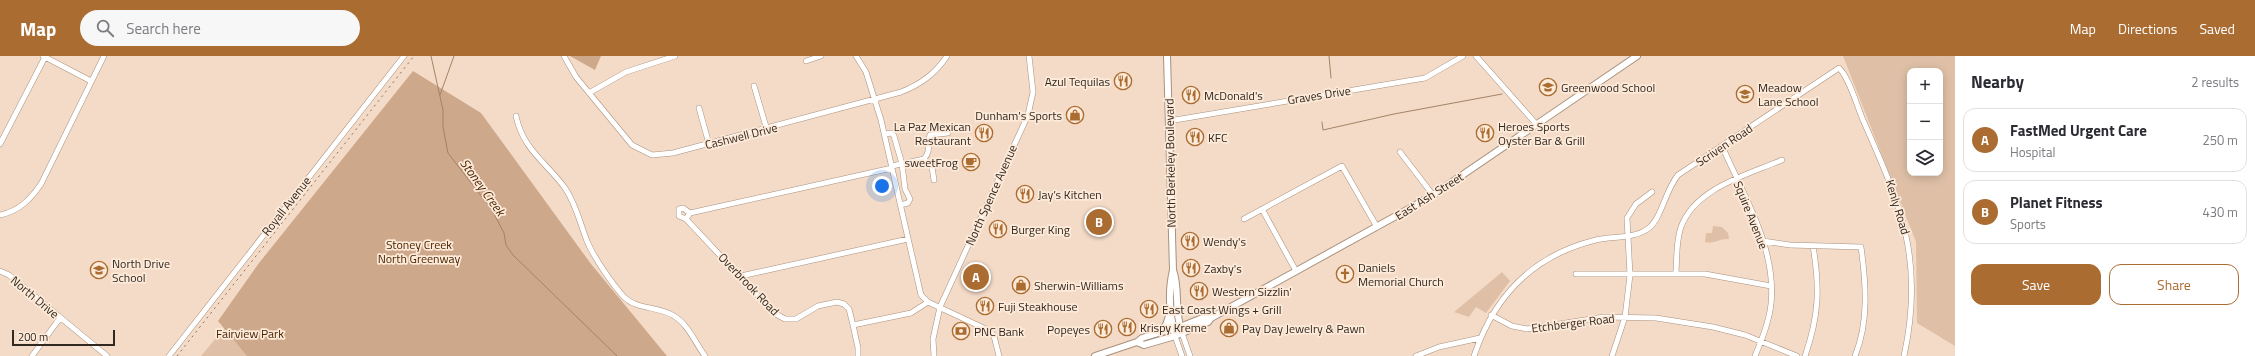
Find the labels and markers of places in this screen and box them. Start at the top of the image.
restaurant icon: Azul Tequilas [1113,71,1133,91]
place label: Azul Tequilas [1045,72,1110,91]
school or university icon: Greenwood School [1538,77,1558,97]
place label: Greenwood School [1561,78,1655,97]
place label: Meadow Lane School [1758,78,1819,111]
school or university icon: Meadow Lane School [1735,84,1755,104]
restaurant icon: McDonald's [1181,85,1201,105]
place label: McDonald's [1204,86,1263,105]
shop icon: Dunham's Sports [1065,105,1085,125]
place label: Dunham's Sports [975,106,1062,125]
place label: La Paz Mexican Restaurant [894,117,972,150]
place label: Heroes Sports Oyster Bar & Grill [1498,117,1585,150]
restaurant icon: La Paz Mexican Restaurant [974,123,994,143]
restaurant icon: Heroes Sports Oyster Bar & Grill [1475,123,1495,143]
restaurant icon: KFC [1185,127,1205,147]
place label: KFC [1208,128,1228,147]
cafe icon: sweetFrog [961,152,981,172]
place label: sweetFrog [904,153,958,172]
restaurant icon: Jay’s Kitchen [1015,184,1035,204]
place label: Jay’s Kitchen [1038,185,1102,204]
pin: B [1086,207,1112,237]
restaurant icon: Burger King [988,219,1008,239]
place label: Burger King [1011,220,1070,239]
restaurant icon: Wendy's [1180,231,1200,251]
place label: Wendy's [1203,232,1246,251]
place label: North Drive School [112,254,170,287]
restaurant icon: Zaxby's [1181,258,1201,278]
place label: Daniels Memorial Church [1358,258,1444,291]
place label: Zaxby's [1204,259,1242,278]
school or university icon: North Drive School [89,260,109,280]
pin: A [963,262,989,292]
church icon: Daniels Memorial Church [1335,264,1355,284]
shop icon: Sherwin-Williams [1011,275,1031,295]
place label: Sherwin-Williams [1034,276,1124,295]
restaurant icon: Western Sizzlin' [1189,281,1209,301]
place label: Western Sizzlin' [1212,282,1292,301]
restaurant icon: Fuji Steakhouse [975,296,995,316]
place label: Fuji Steakhouse [998,297,1078,316]
restaurant icon: East Coast Wings + Grill [1139,299,1159,319]
place label: East Coast Wings + Grill [1162,300,1281,319]
restaurant icon: Krispy Kreme [1117,317,1137,337]
place label: Krispy Kreme [1140,318,1207,337]
shop icon: Pay Day Jewelry & Pawn [1219,318,1239,338]
restaurant icon: Popeyes [1093,319,1113,339]
place label: Pay Day Jewelry & Pawn [1242,319,1365,338]
place label: Popeyes [1047,320,1090,339]
bank icon: PNC Bank [951,321,971,341]
place label: PNC Bank [974,322,1024,341]

